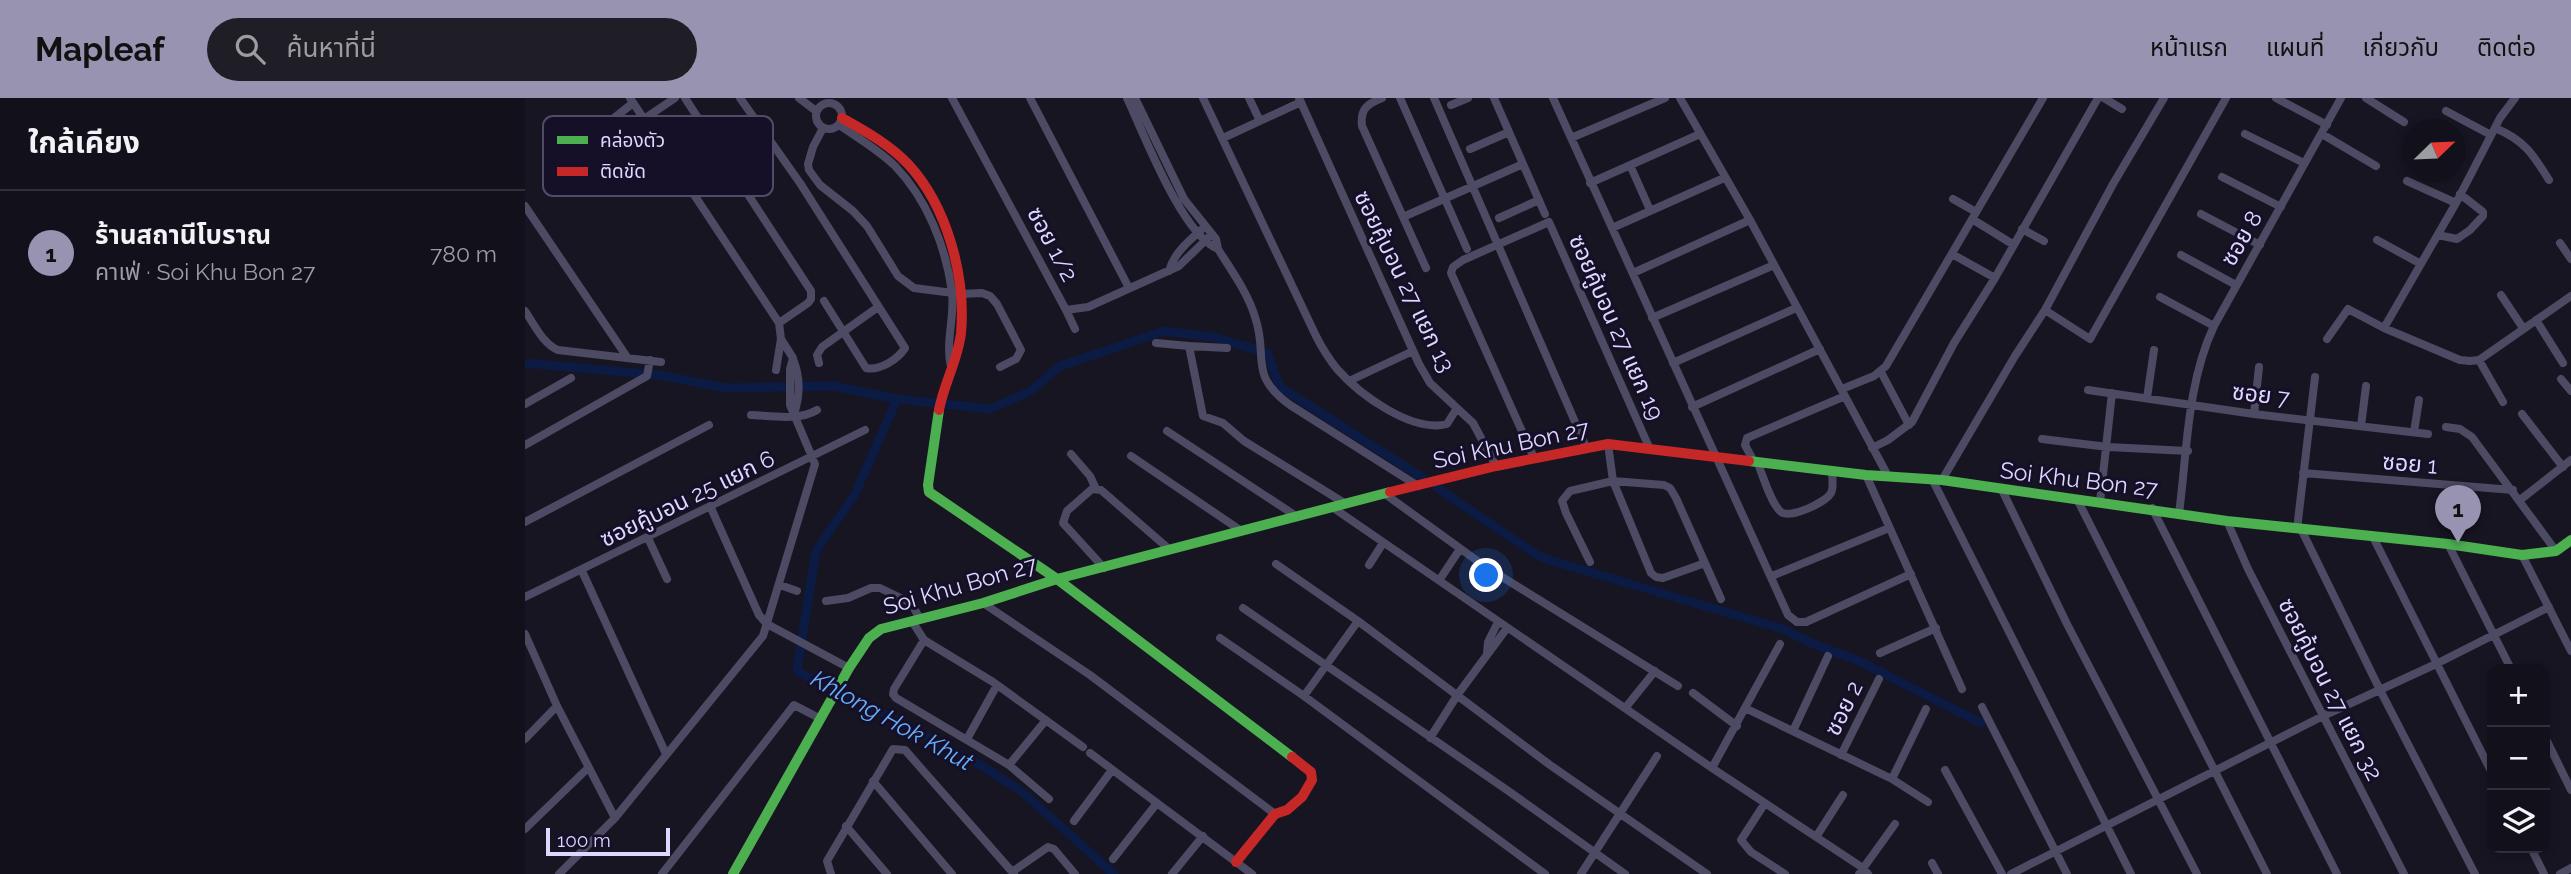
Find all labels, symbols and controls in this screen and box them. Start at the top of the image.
search box [207,18,697,81]
text: Mapleaf [35,30,165,69]
icon: search [231,30,269,68]
text: ค้นหาที่นี่ [287,33,376,63]
text: หน้าแรก [2150,33,2228,62]
text: แผนที่ [2266,33,2324,62]
text: เกี่ยวกับ [2362,33,2439,62]
text: ติดต่อ [2477,33,2536,62]
legend [543,116,773,196]
north arrow [2403,119,2466,182]
text: ใกล้เคียง [28,125,140,160]
text: คล่องตัว [600,129,665,151]
text: ติดขัด [600,160,646,182]
street label: ซอยคู้บอน 27 แยก 13 [1347,186,1461,377]
street label: ซอย 1/2 [1022,202,1084,286]
street label: ซอย 8 [2215,206,2267,270]
text: ร้านสถานีโบราณ [95,220,271,250]
street label: ซอยคู้บอน 27 แยก 19 [1562,230,1670,425]
text: 1 [45,240,57,267]
text: 780 m [430,240,497,267]
text: คาเฟ่ · Soi Khu Bon 27 [95,258,315,285]
street label: ซอย 7 [2231,377,2292,411]
street label: Soi Khu Bon 27 [1431,414,1592,474]
street label: ซอยคู้บอน 25 แยก 6 [595,444,780,554]
street label: ซอย 1 [2381,447,2439,479]
street label: Soi Khu Bon 27 [1999,456,2160,502]
pin: 1 [2435,485,2481,543]
street label: Soi Khu Bon 27 [880,550,1041,620]
your location [1469,558,1503,592]
street label: ซอยคู้บอน 27 แยก 32 [2272,593,2389,786]
water label: Khlong Hok Khut [806,664,978,777]
map controls [2487,664,2550,853]
button: + [2487,664,2550,727]
street label: ซอย 2 [1818,676,1868,740]
button: − [2487,727,2550,790]
button: layers [2487,790,2550,853]
scale bar [546,825,670,857]
text: 100 m [557,829,611,851]

